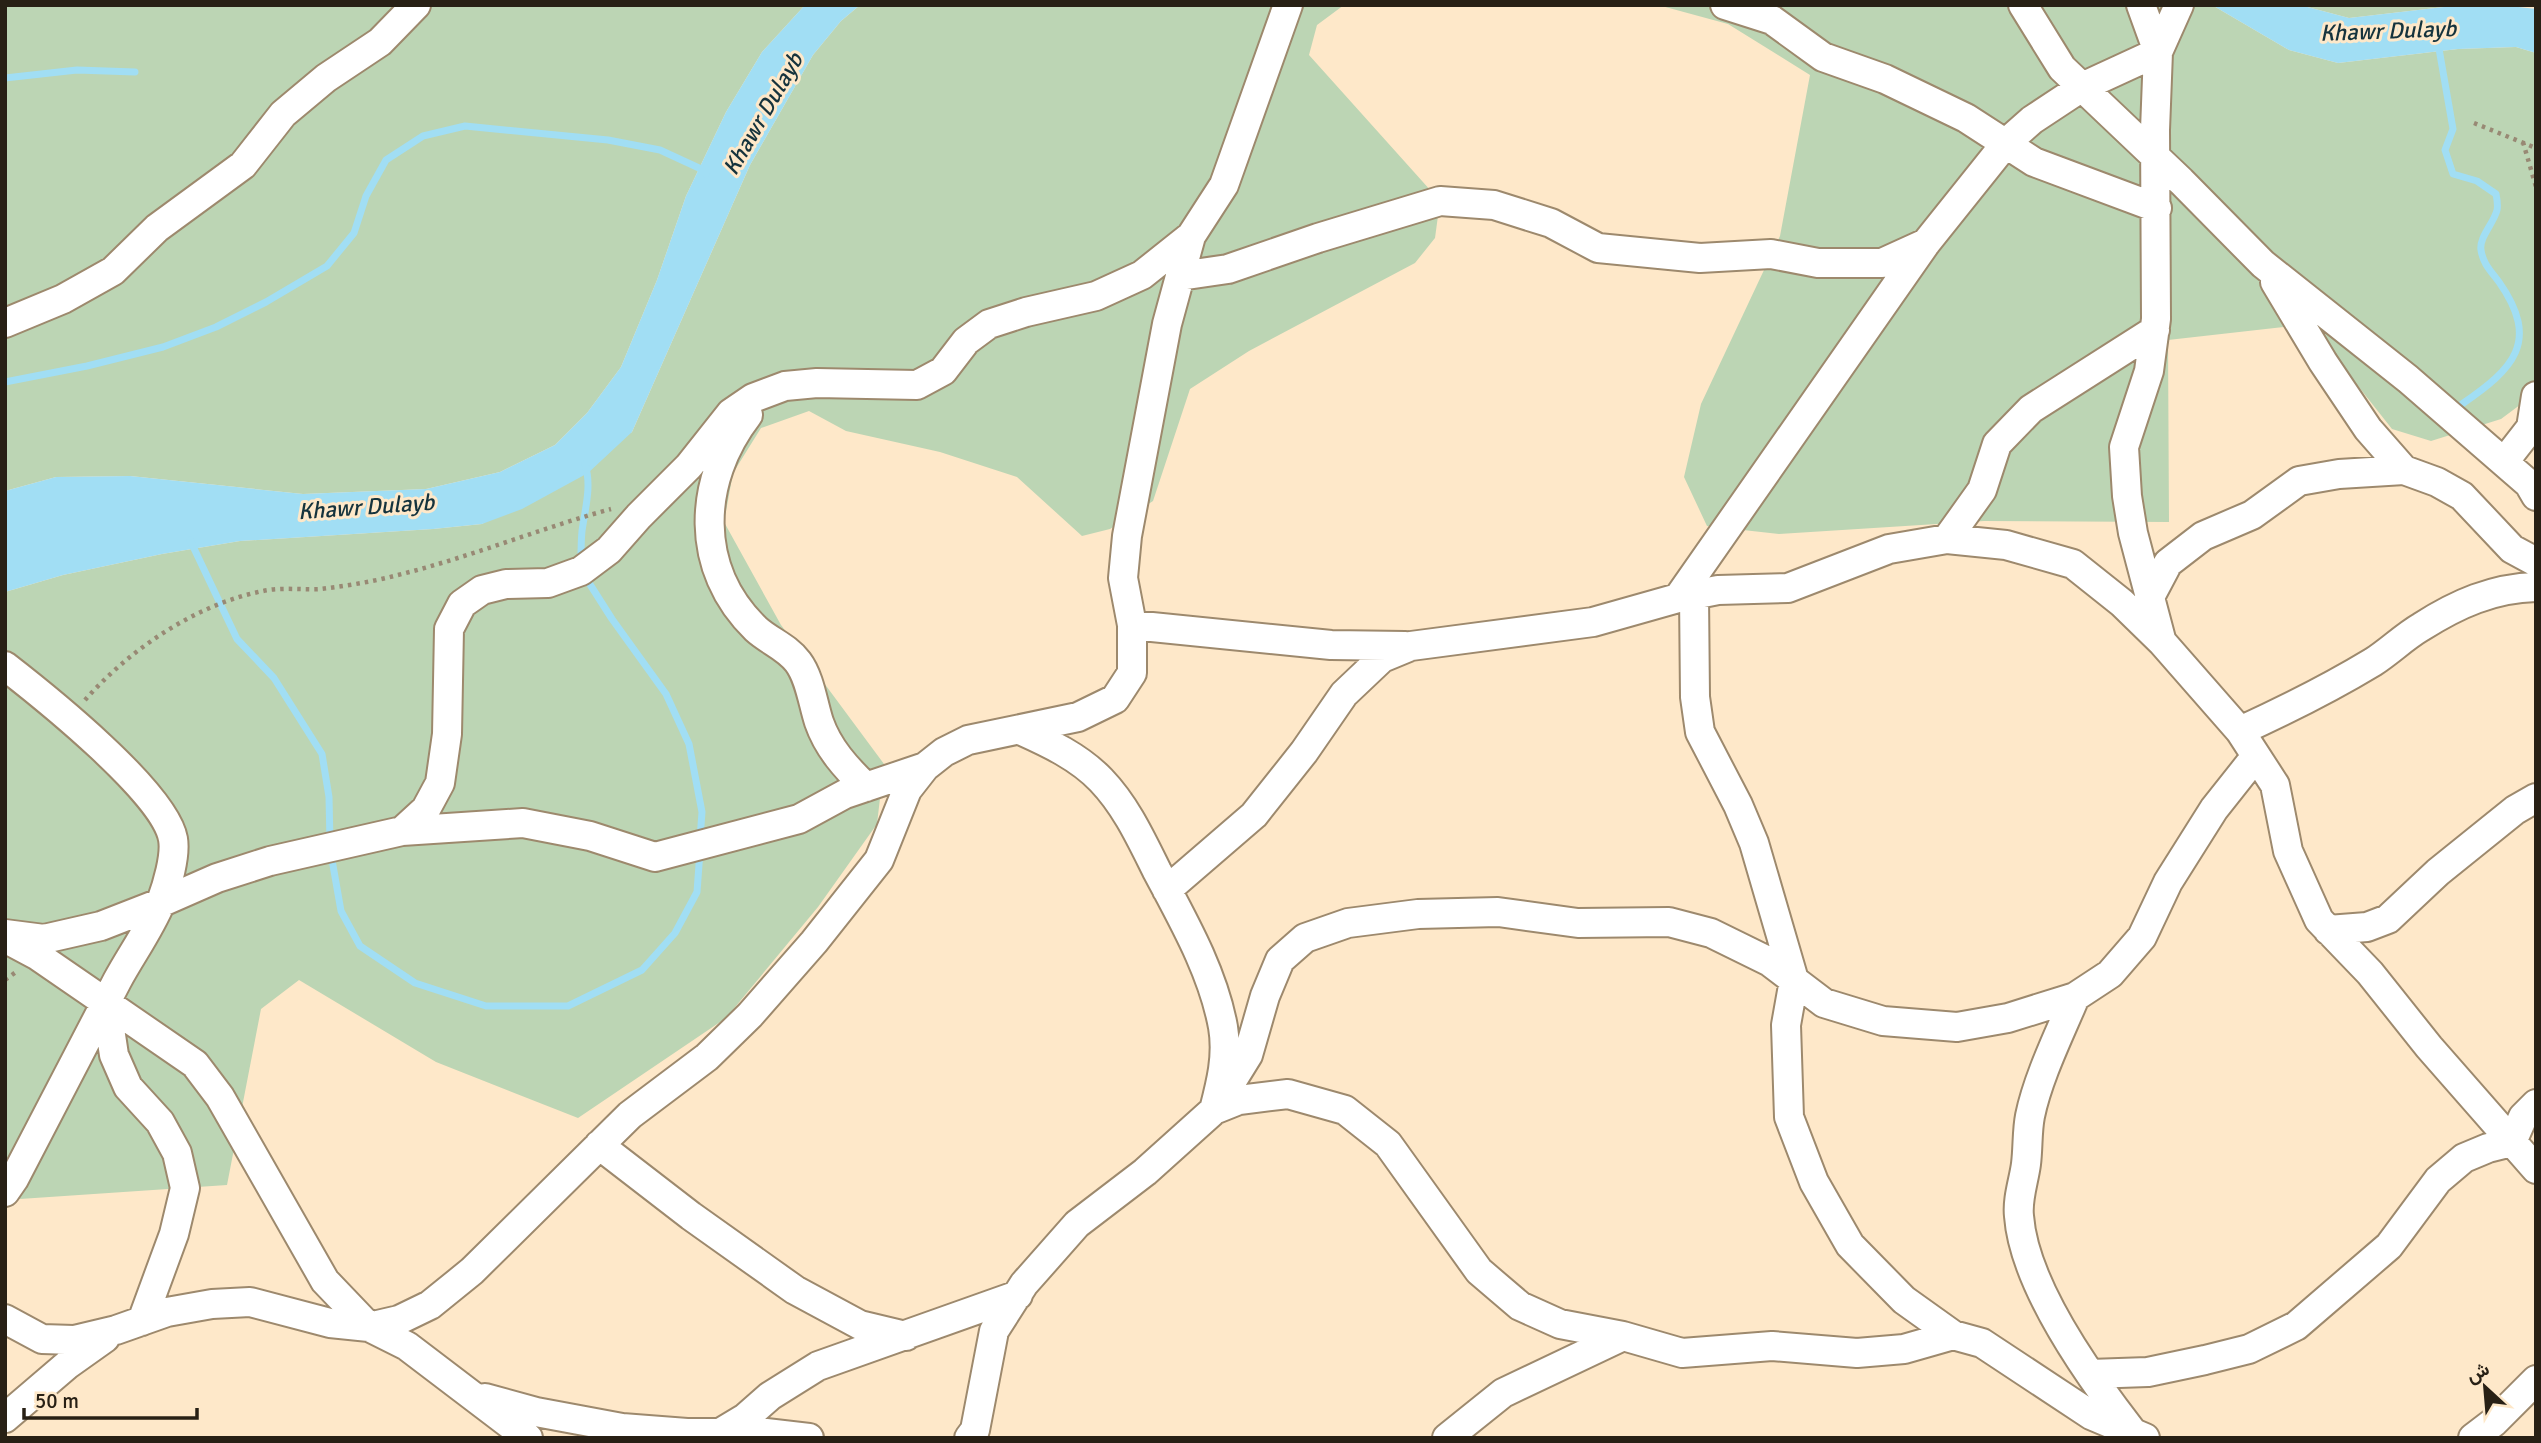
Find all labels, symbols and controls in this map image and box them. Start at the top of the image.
water label: Khawr Dulayb [2319,14,2458,48]
water label: Khawr Dulayb [716,46,811,180]
water label: Khawr Dulayb [297,488,437,526]
north arrow [2450,1352,2520,1422]
text: ش [2462,1357,2494,1388]
scale bar [24,1376,198,1420]
text: 50 m [35,1388,79,1414]

